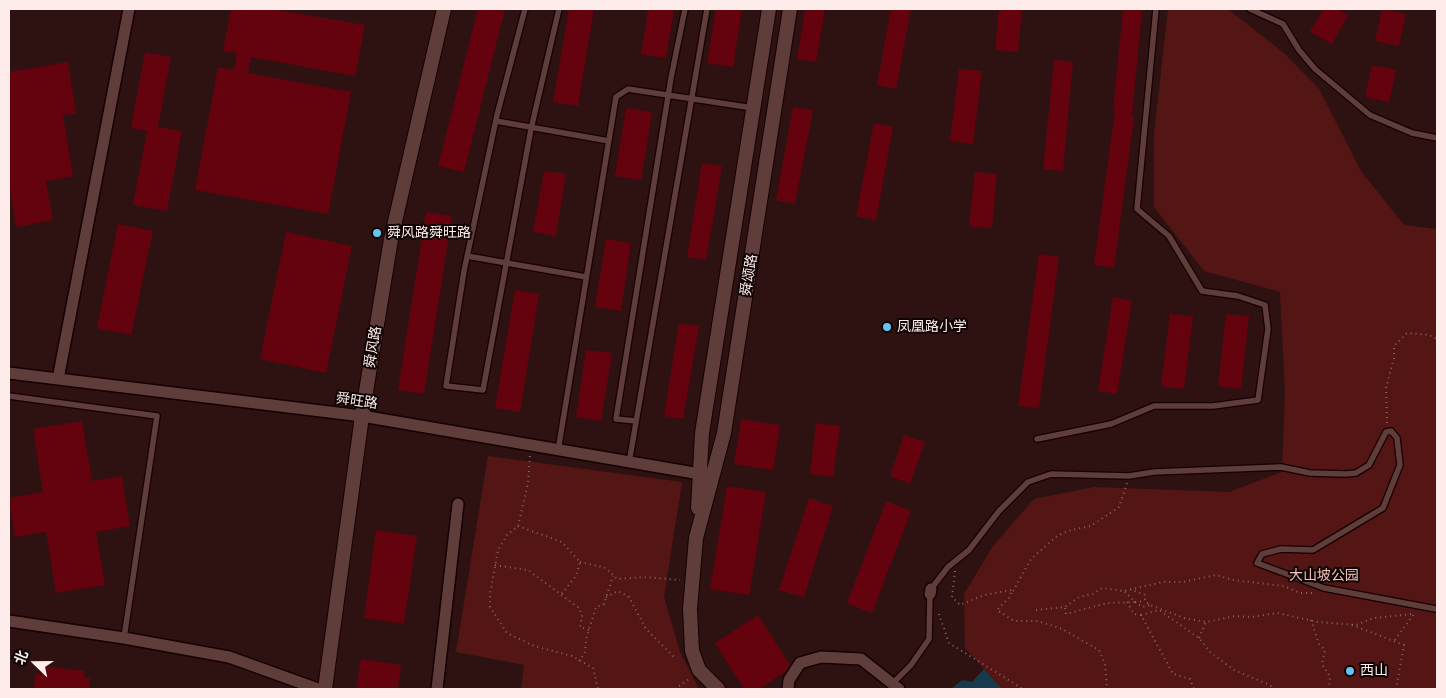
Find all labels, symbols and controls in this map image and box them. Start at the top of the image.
place label: 舜风路舜旺路 [387,225,471,241]
marker: 舜风路舜旺路 [371,227,383,239]
street label: 舜颂路 [737,253,761,297]
place label: 凤凰路小学 [897,319,967,335]
marker: 凤凰路小学 [881,321,893,333]
street label: 舜风路 [361,325,385,369]
street label: 舜旺路 [335,390,379,412]
park label: 大山坡公园 [1289,568,1359,584]
north arrow [10,638,60,688]
text: 北 [11,648,31,667]
place label: 西山 [1360,663,1388,679]
marker: 西山 [1344,665,1356,677]

